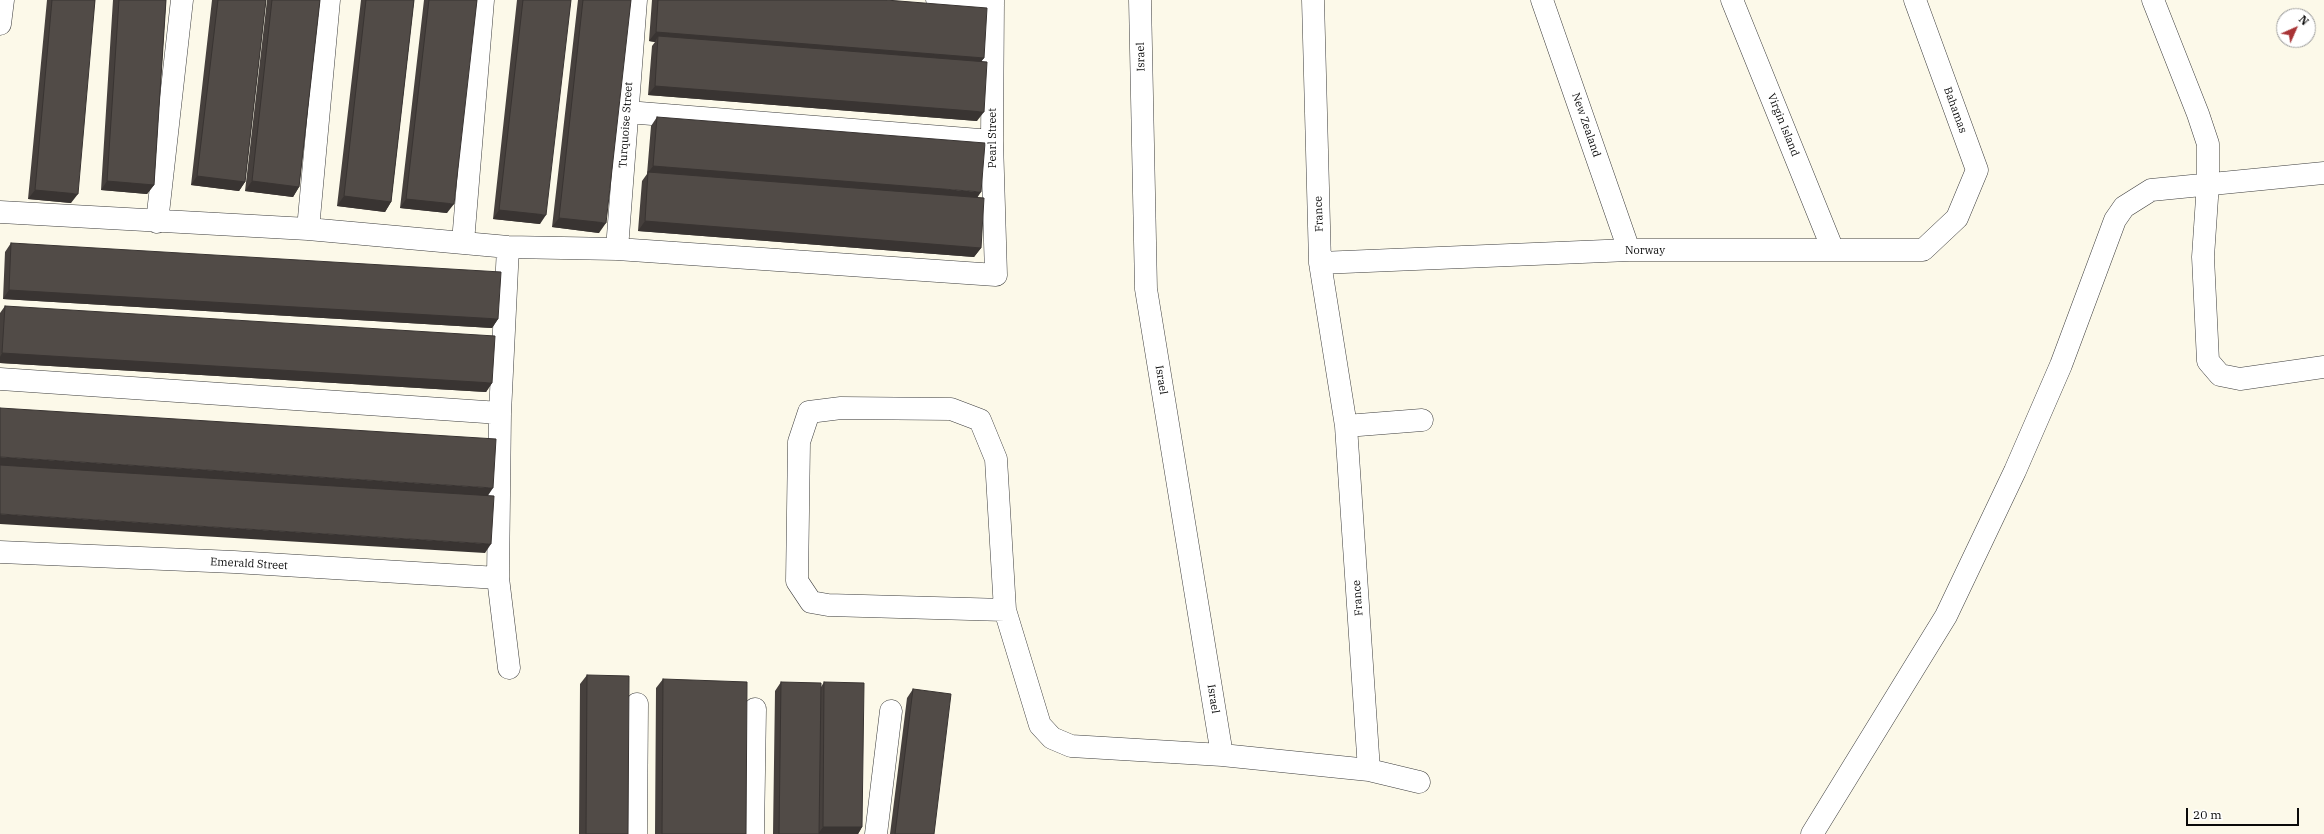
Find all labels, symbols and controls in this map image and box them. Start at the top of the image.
north arrow [2276,8,2316,48]
text: N [2296,12,2312,28]
street label: Israel [1134,42,1148,72]
street label: Turquoise Street [616,81,636,169]
street label: Bahamas [1941,85,1969,135]
street label: New Zealand [1569,91,1603,159]
street label: Virgin Island [1764,92,1802,158]
street label: Pearl Street [986,108,1000,168]
street label: France [1312,196,1326,232]
street label: Norway [1625,244,1665,258]
street label: Israel [1152,365,1170,395]
street label: Emerald Street [210,555,288,573]
street label: France [1350,580,1366,616]
street label: Israel [1204,684,1222,714]
scale bar [2188,800,2301,826]
text: 20 m [2193,807,2222,822]

